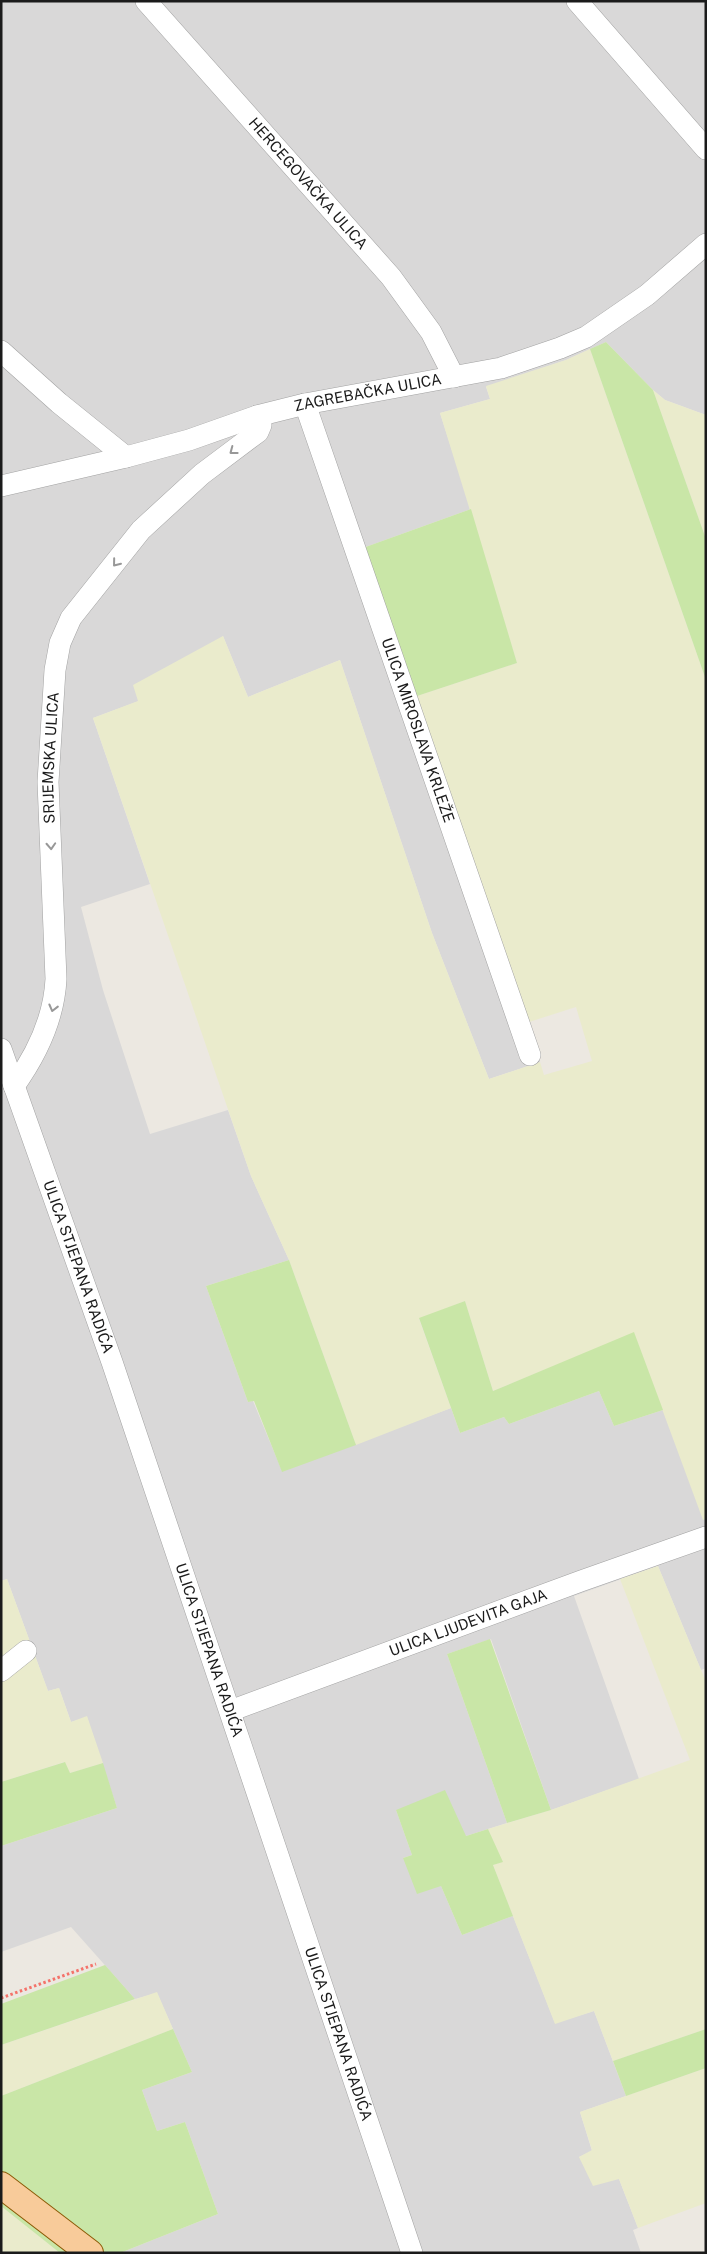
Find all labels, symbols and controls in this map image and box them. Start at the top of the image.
street label: HERCEGOVAČKA ULICA [246,114,371,253]
street label: ZAGREBAČKA ULICA [292,370,443,414]
one-way arrow [230,446,239,454]
one-way arrow [112,557,121,566]
street label: ULICA MIROSLAVA KRLEŽE [378,635,458,824]
street label: SRIJEMSKA ULICA [39,691,62,824]
one-way arrow [46,842,56,850]
one-way arrow [48,1004,59,1013]
street label: ULICA STJEPANA RADIĆA [40,1178,117,1356]
street label: ULICA STJEPANA RADIĆA [172,1561,247,1739]
street label: ULICA LJUDEVITA GAJA [387,1585,550,1659]
street label: ULICA STJEPANA RADIĆA [302,1945,376,2123]

